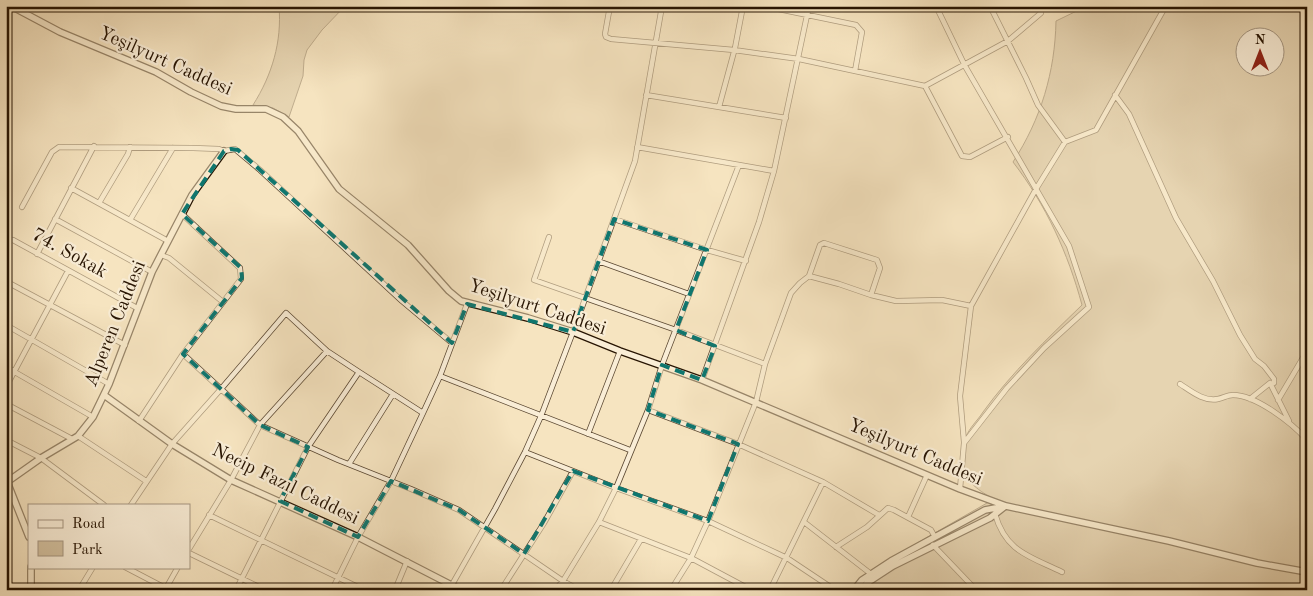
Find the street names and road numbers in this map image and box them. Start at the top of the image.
street label: Yeşilyurt Caddesi [95,24,235,100]
street label: 74. Sokak [28,226,110,282]
street label: Alperen Caddesi [82,258,150,390]
street label: Yeşilyurt Caddesi [466,277,608,339]
street label: Yeşilyurt Caddesi [845,416,985,490]
street label: Necip Fazıl Caddesi [208,441,362,529]

